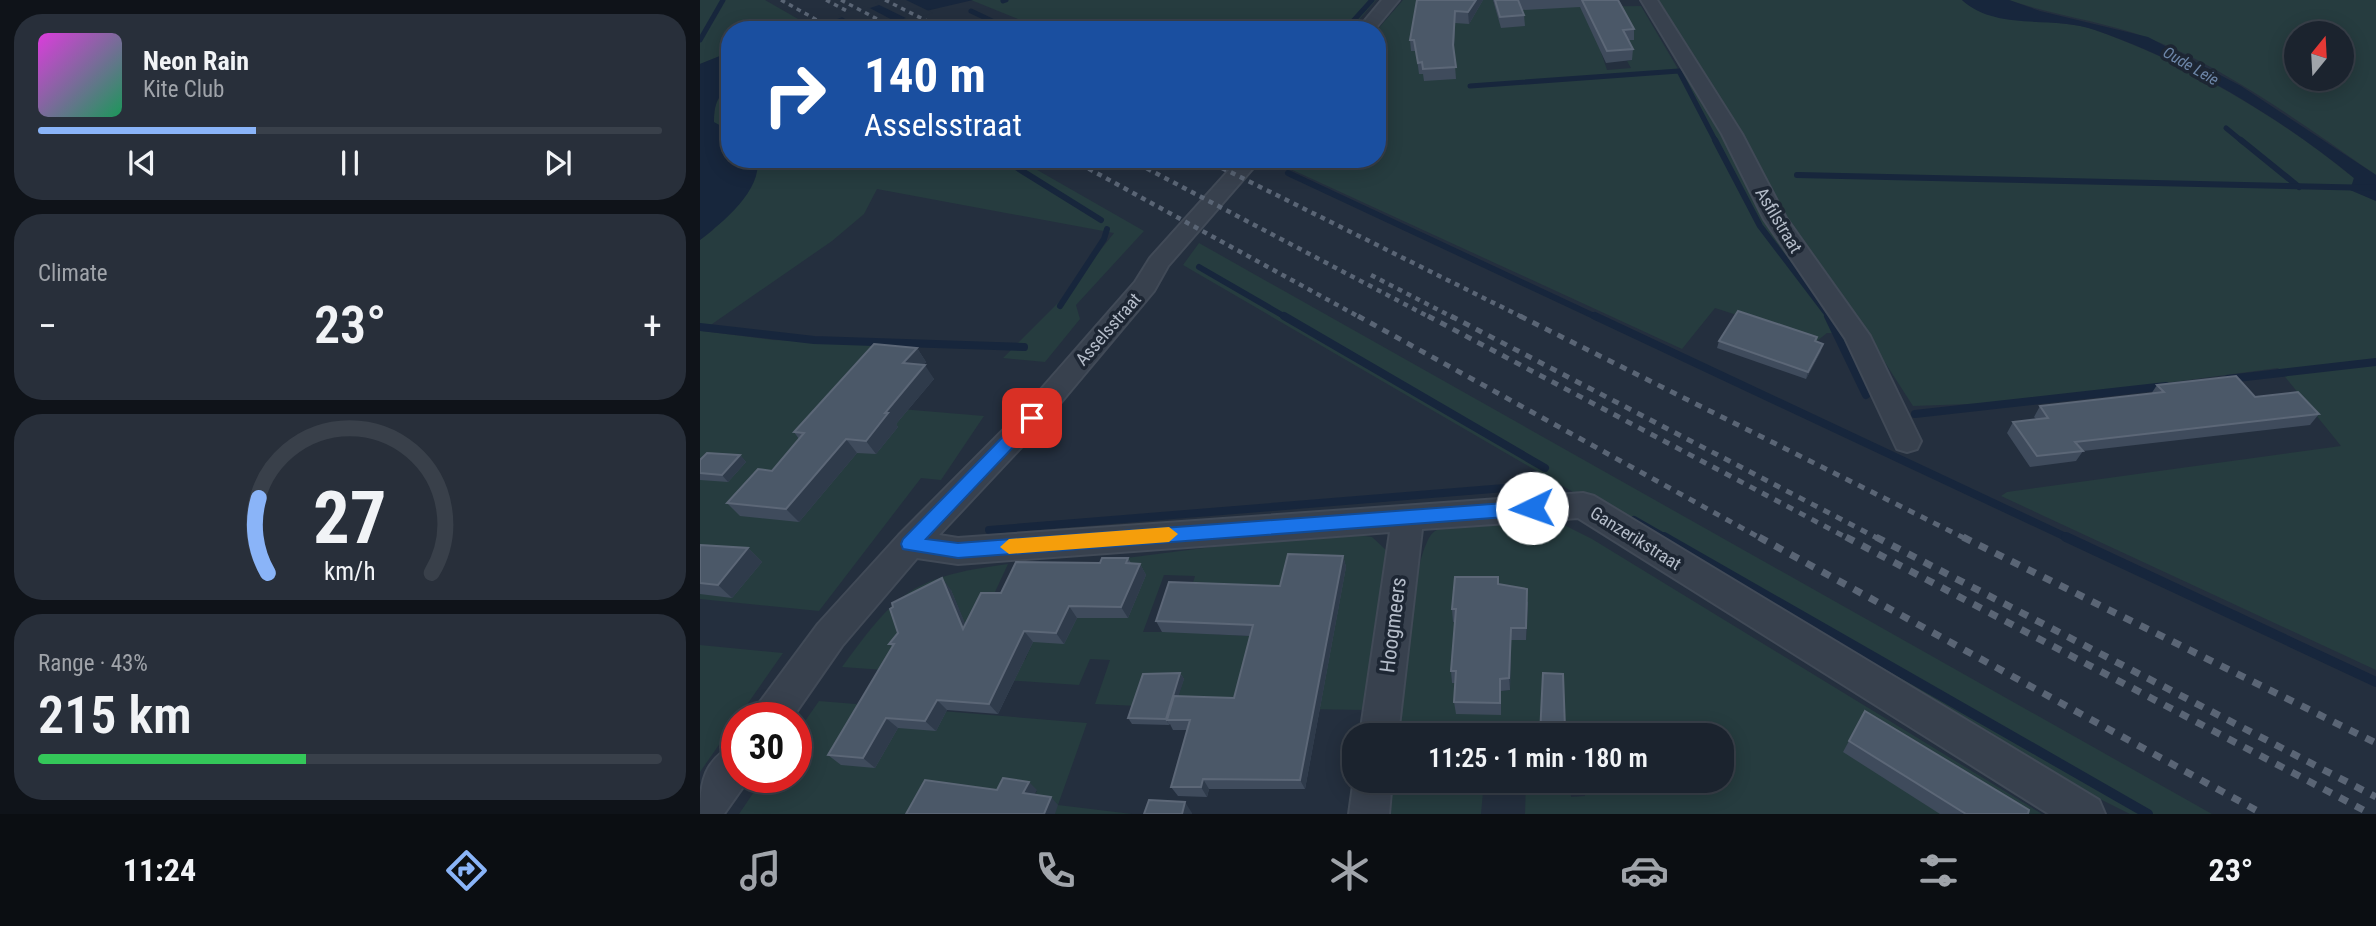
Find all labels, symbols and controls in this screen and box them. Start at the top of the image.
north arrow [2284,21,2354,91]
map controls [2284,21,2354,91]
water label: Oude Leie [2160,43,2222,89]
text: Neon Rain [143,46,249,76]
text: 140 m [864,47,986,104]
icon: right [749,49,840,140]
text: Kite Club [143,76,224,103]
text: Asselsstraat [864,106,1022,144]
icon: previous [123,144,161,182]
icon: pause [331,144,369,182]
icon: next [539,144,577,182]
street label: Asfilstraat [1751,183,1807,257]
text: Climate [38,260,108,287]
street label: Asselsstraat [1071,289,1145,369]
text: 23° [314,295,386,356]
text: − [38,304,57,348]
text: + [643,304,662,348]
pin [1002,388,1062,448]
icon: arrive [1013,399,1051,437]
position arrow [1495,471,1569,545]
text: 27 [313,475,387,561]
street label: Ganzerikstraat [1587,502,1685,574]
text: km/h [324,557,376,586]
street label: Hoogmeers [1375,576,1411,674]
text: Range · 43% [38,650,148,677]
text: 215 km [38,685,192,746]
speed limit sign: 30 [721,702,812,793]
text: 11:25 · 1 min · 180 m [1428,743,1648,773]
icon: directions [442,846,491,895]
icon: music [736,846,785,895]
icon: phone [1031,846,1080,895]
icon: climate [1325,846,1374,895]
icon: car [1620,846,1669,895]
icon: filters [1914,846,1963,895]
text: 11:24 [123,851,196,889]
text: 23° [2208,851,2253,889]

